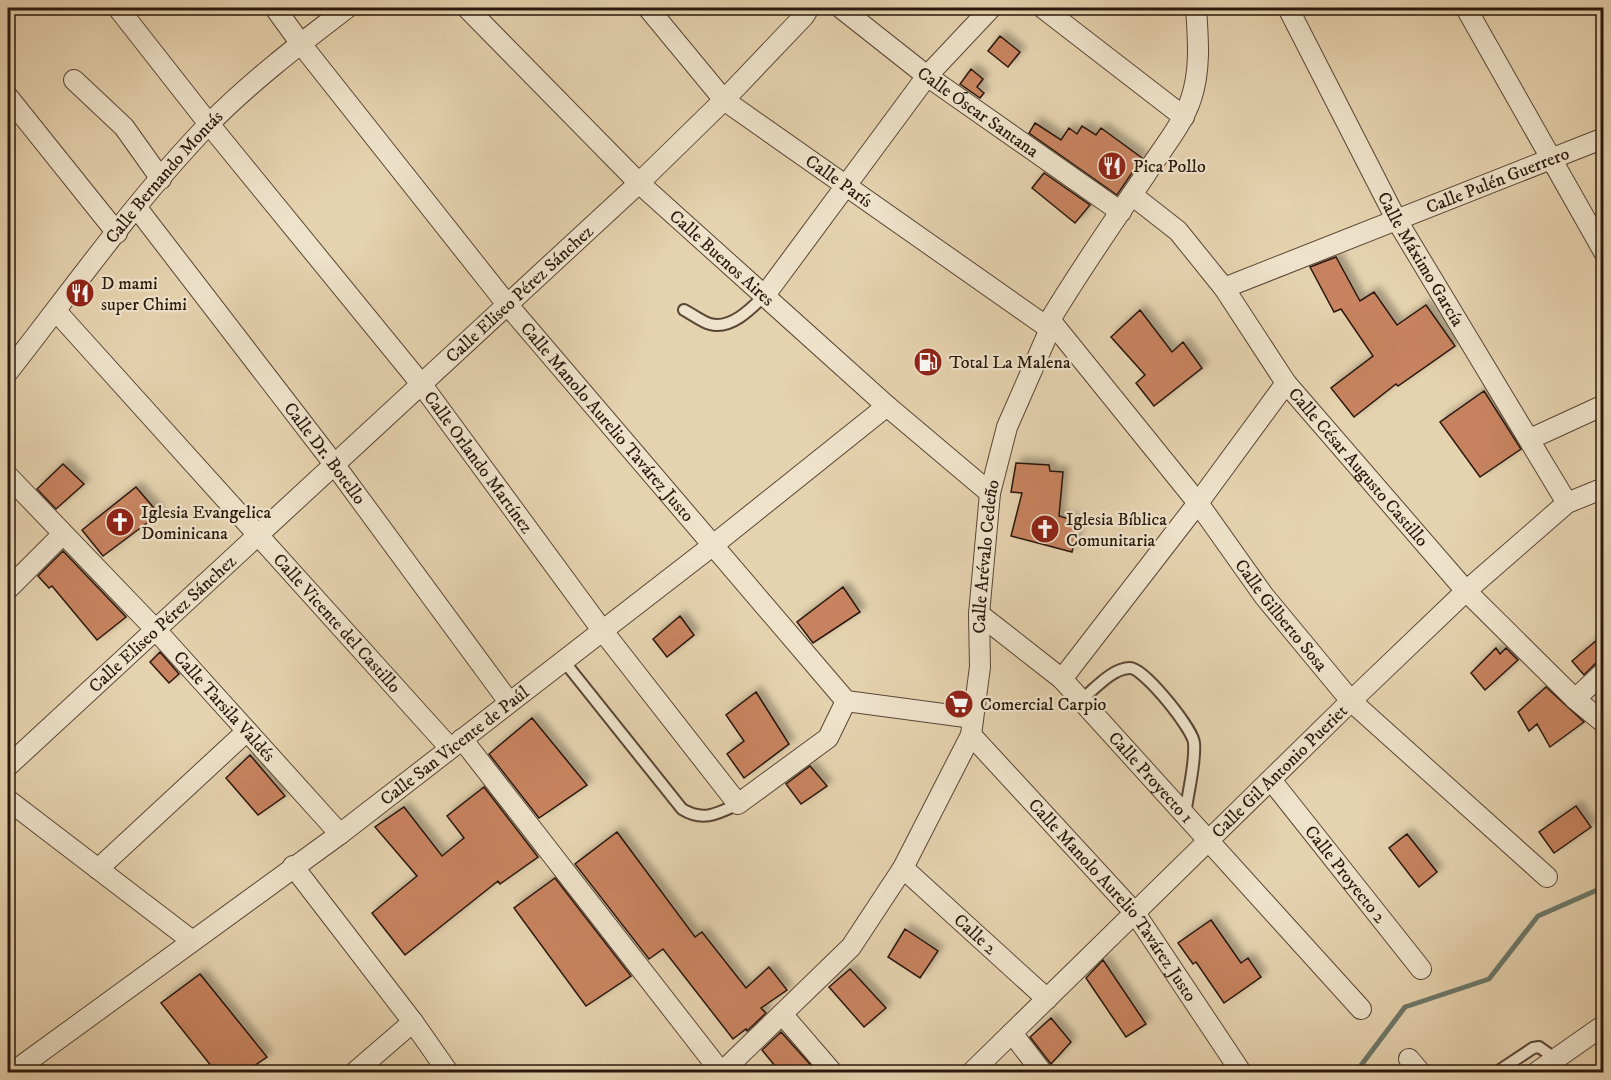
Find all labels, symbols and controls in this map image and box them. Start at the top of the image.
street label: Calle Óscar Santana [912,62,1043,163]
street label: Calle Bernando Montás [101,106,228,248]
street label: Calle Pulén Guerrero [1423,143,1573,219]
street label: Calle París [801,150,876,213]
restaurant icon: Pica Pollo [1096,150,1128,182]
place label: Pica Pollo [1133,156,1206,178]
street label: Calle Máximo García [1372,188,1468,331]
street label: Calle Buenos Aires [664,206,778,311]
street label: Calle Eliseo Pérez Sánchez [442,221,598,368]
place label: D mami super Chimi [101,273,187,316]
restaurant icon: D mami super Chimi [64,277,96,309]
street label: Calle Manolo Aurelio Tavárez Justo [515,318,698,527]
fuel station icon: Total La Malena [912,346,944,378]
place label: Total La Malena [949,352,1071,374]
street label: Calle César Augusto Castillo [1283,384,1433,552]
street label: Calle Orlando Martínez [418,387,537,538]
street label: Calle Dr. Botello [279,398,370,509]
street label: Calle Arévalo Cedeño [969,477,1005,634]
place label: Iglesia Evangelica Dominicana [141,502,272,545]
church icon: Iglesia Evangelica Dominicana [104,506,136,538]
place label: Iglesia Bíblica Comunitaria [1066,509,1167,552]
church icon: Iglesia Bíblica Comunitaria [1029,513,1061,545]
street label: Calle Vicente del Castillo [268,549,405,698]
street label: Calle Eliseo Pérez Sánchez [85,551,241,698]
street label: Calle Gilberto Sosa [1229,555,1332,676]
street label: Calle Tarsila Valdés [168,647,279,767]
street label: Calle San Vicente de Paúl [376,681,534,811]
supermarket icon: Comercial Carpio [943,688,975,720]
place label: Comercial Carpio [980,694,1107,716]
street label: Calle Gil Antonio Pueriet [1207,700,1353,843]
street label: Calle Proyecto 1 [1103,727,1198,828]
street label: Calle Manolo Aurelio Tavárez Justo [1023,794,1201,1006]
street label: Calle Proyecto 2 [1299,821,1390,928]
street label: Calle 2 [949,910,1001,960]

